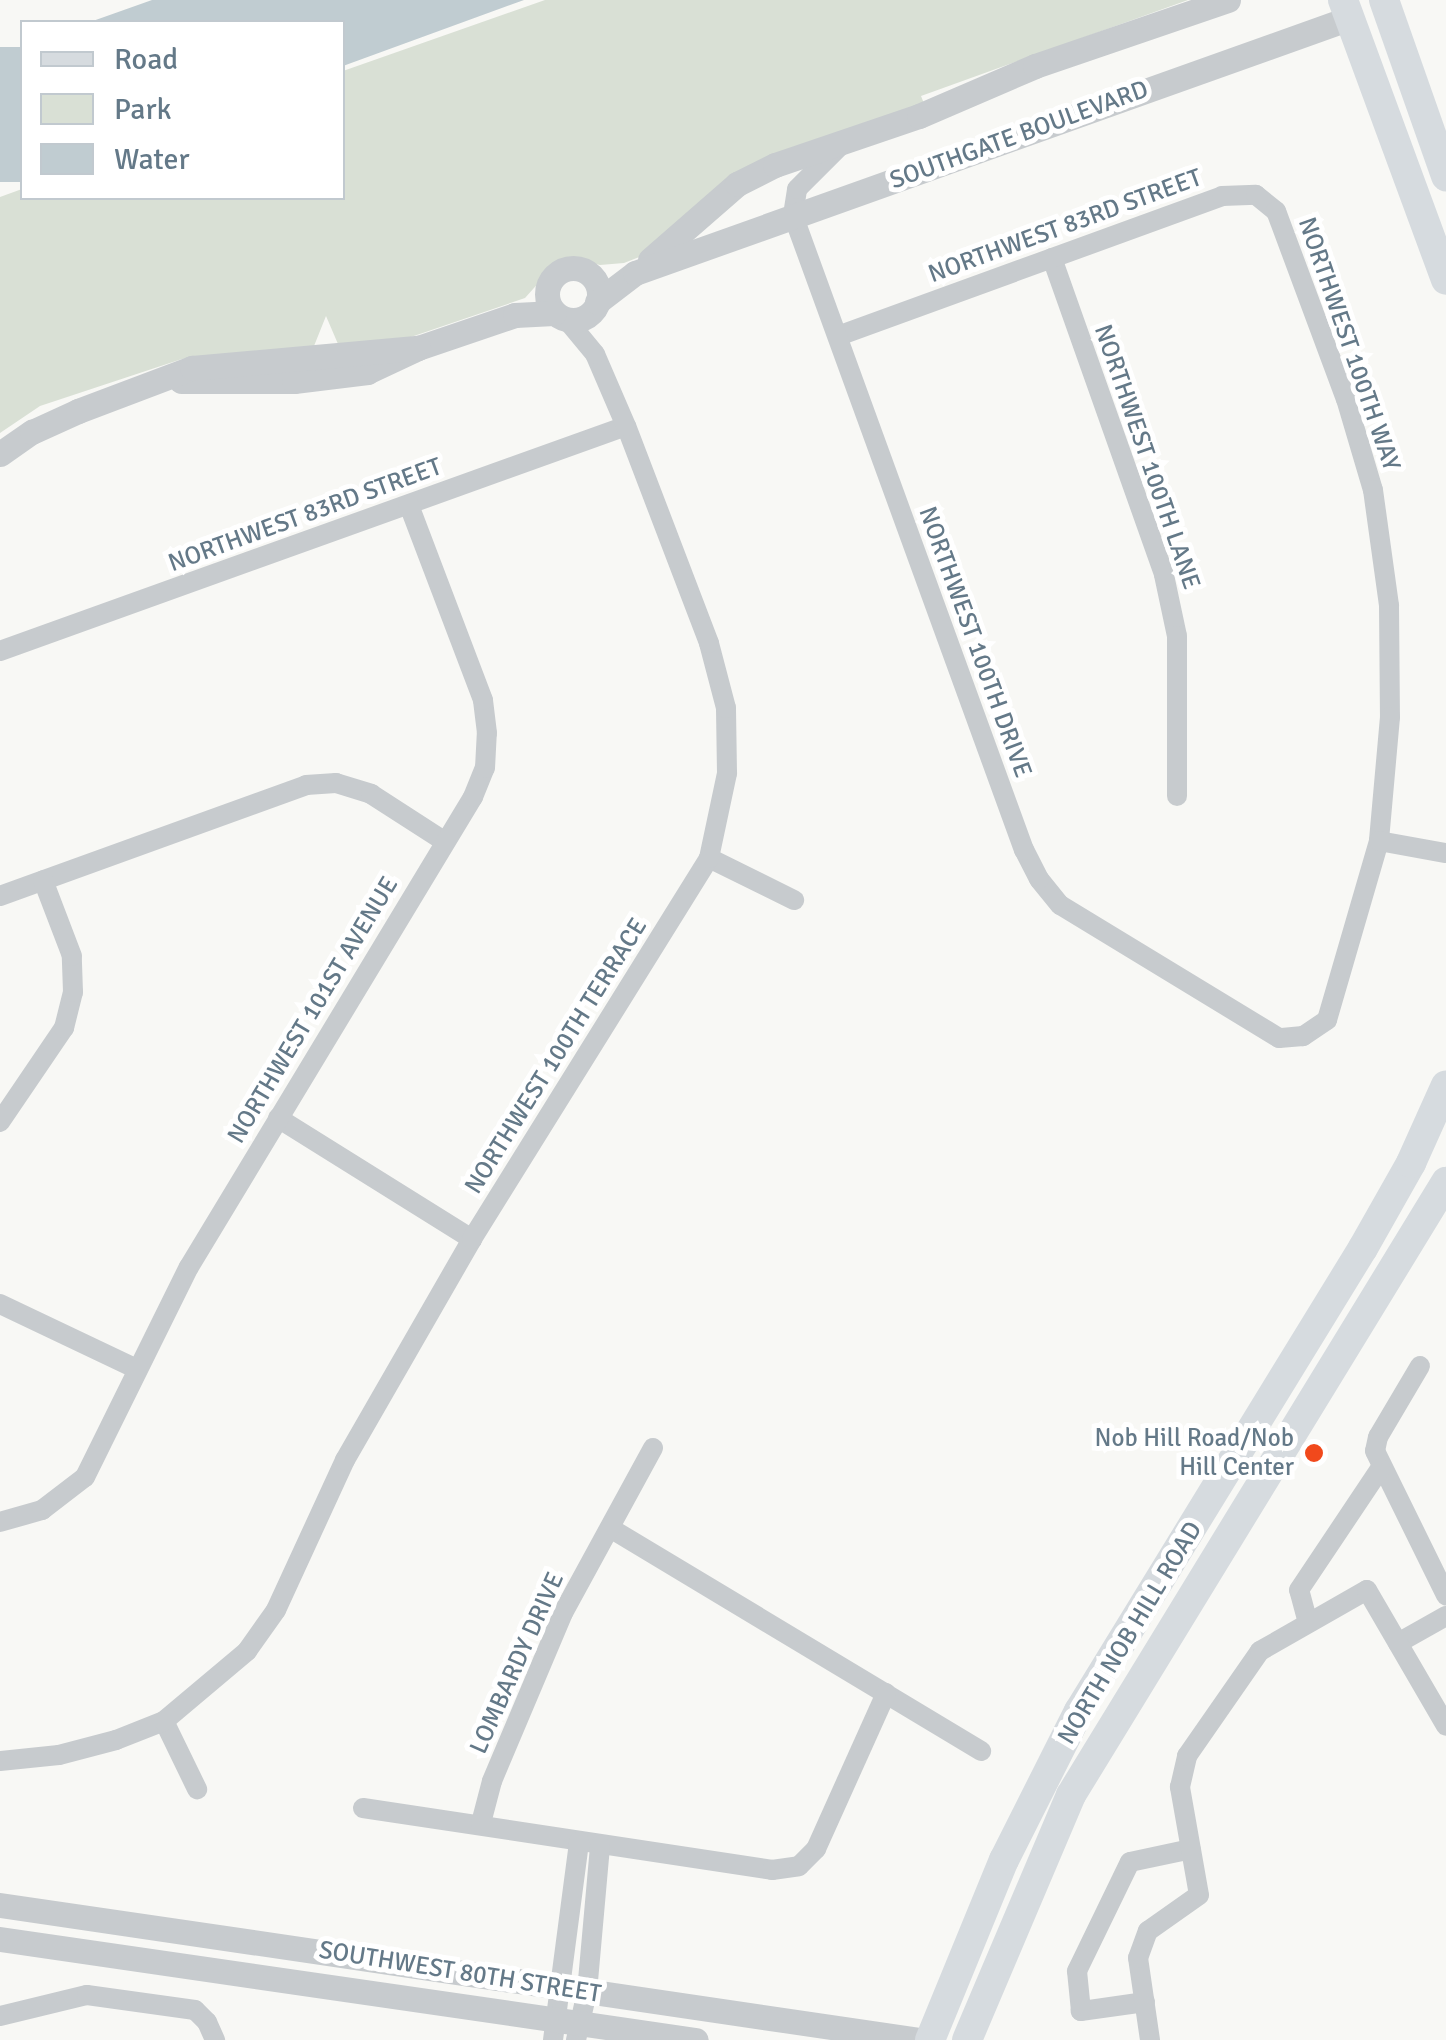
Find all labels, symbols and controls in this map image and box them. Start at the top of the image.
legend [20,20,345,200]
text: Road [114,41,178,78]
street label: SOUTHGATE BOULEVARD [886,74,1152,196]
text: Park [114,91,172,128]
text: Water [114,141,190,178]
street label: NORTHWEST 83RD STREET [924,163,1206,289]
street label: NORTHWEST 100TH WAY [1292,213,1406,475]
street label: NORTHWEST 100TH LANE [1088,321,1206,593]
street label: NORTHWEST 83RD STREET [164,452,446,578]
street label: NORTHWEST 100TH DRIVE [912,503,1038,781]
street label: NORTHWEST 101ST AVENUE [221,871,405,1149]
street label: NORTHWEST 100TH TERRACE [459,913,653,1199]
place label: Nob Hill Road/Nob Hill Center [1095,1424,1294,1483]
marker: Nob Hill Road/Nob Hill Center [1303,1442,1325,1464]
street label: NORTH NOB HILL ROAD [1052,1516,1208,1750]
street label: LOMBARDY DRIVE [464,1568,570,1758]
street label: SOUTHWEST 80TH STREET [317,1935,603,2009]

